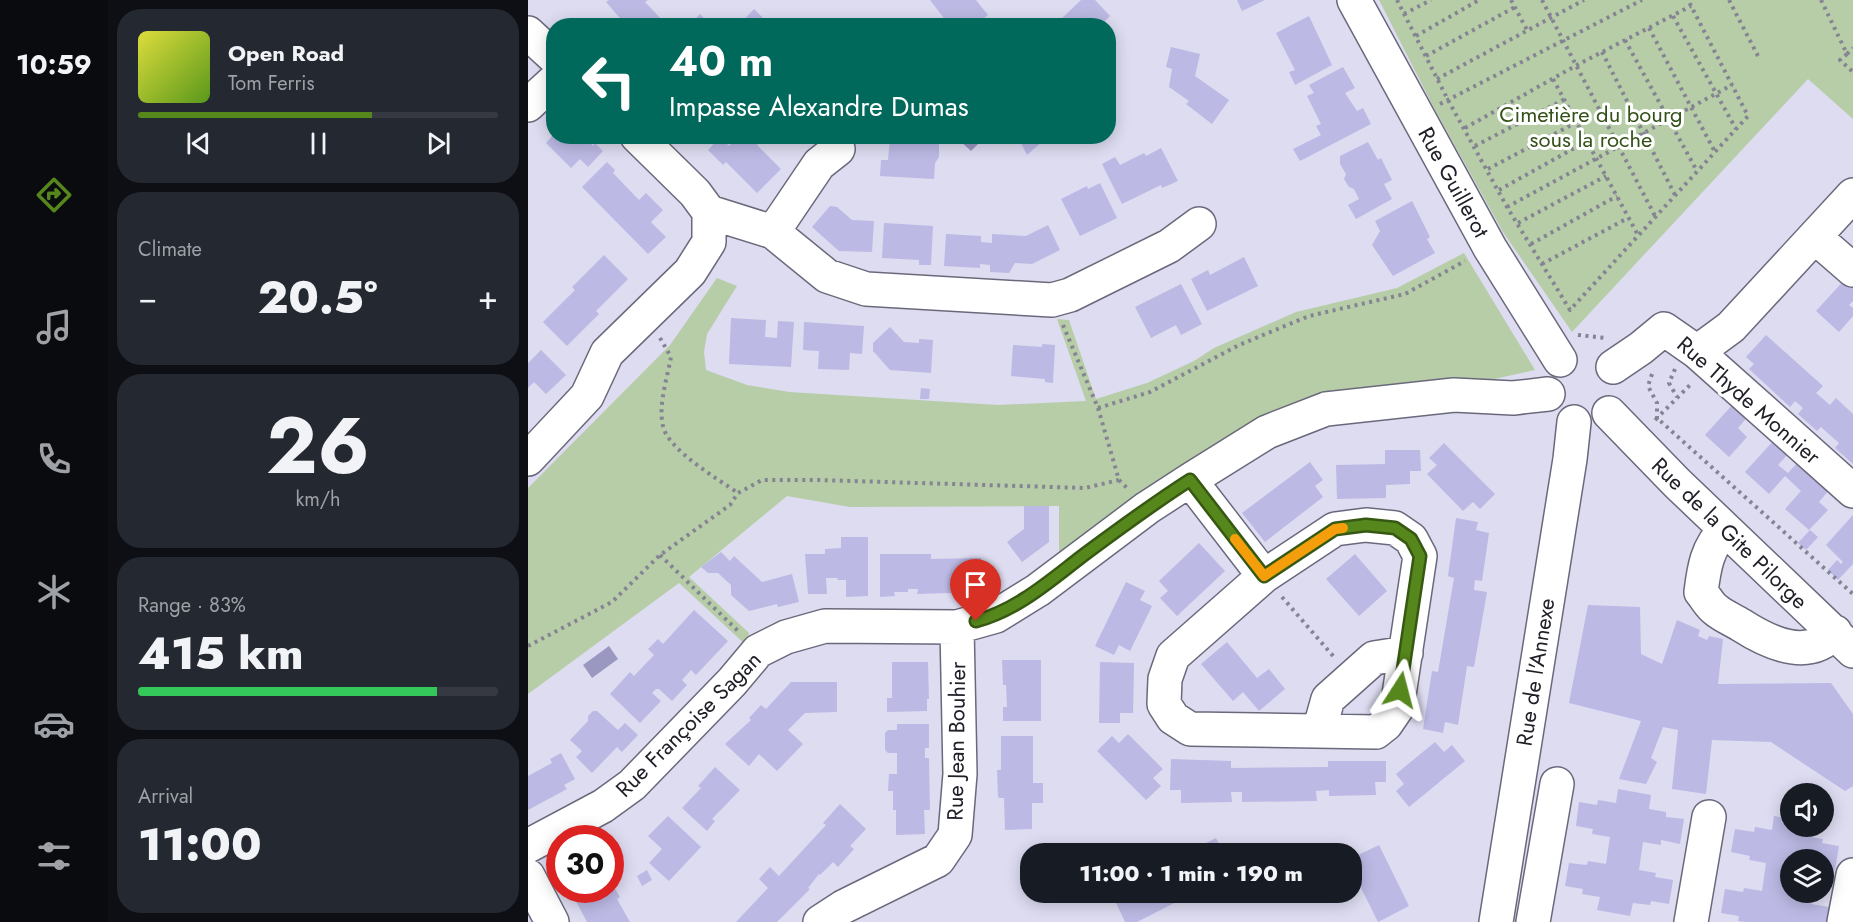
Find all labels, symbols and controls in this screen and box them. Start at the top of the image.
text: 40 m [669,31,773,92]
text: Open Road [228,37,344,69]
icon: left [570,42,648,120]
text: 10:59 [16,45,92,84]
text: Tom Ferris [228,69,315,98]
text: Impasse Alexandre Dumas [669,87,969,126]
park label: Cimetière du bourg sous la roche [1499,98,1683,155]
street label: Rue Guillerot [1410,121,1498,244]
icon: previous [182,127,215,160]
icon: pause [302,127,335,160]
icon: next [422,127,455,160]
icon: directions [33,174,75,216]
text: Climate [138,235,202,264]
text: 20.5° [258,265,378,330]
text: − [138,274,157,321]
text: + [478,274,498,321]
icon: music [33,306,75,348]
street label: Rue Thyde Monnier [1670,329,1828,472]
text: 26 [266,390,370,502]
icon: phone [33,438,75,480]
street label: Rue de la Gite Pilorge [1645,450,1815,616]
text: km/h [295,485,341,514]
pin [950,559,1001,621]
icon: arrive [959,568,992,601]
icon: climate [33,571,75,613]
text: Range · 83% [138,591,246,620]
street label: Rue de l'Annexe [1508,596,1562,748]
text: 415 km [138,621,304,686]
street label: Rue Françoise Sagan [608,644,768,804]
position arrow [1368,658,1432,722]
street label: Rue Jean Bouhier [939,661,973,821]
icon: car [33,703,75,745]
text: Arrival [138,782,193,811]
map controls [1780,783,1834,903]
button: sound [1780,783,1834,837]
text: 11:00 [138,812,262,877]
speed limit sign: 30 [546,825,624,903]
icon: filters [33,835,75,877]
button: layers [1780,849,1834,903]
text: 11:00 · 1 min · 190 m [1079,857,1303,889]

